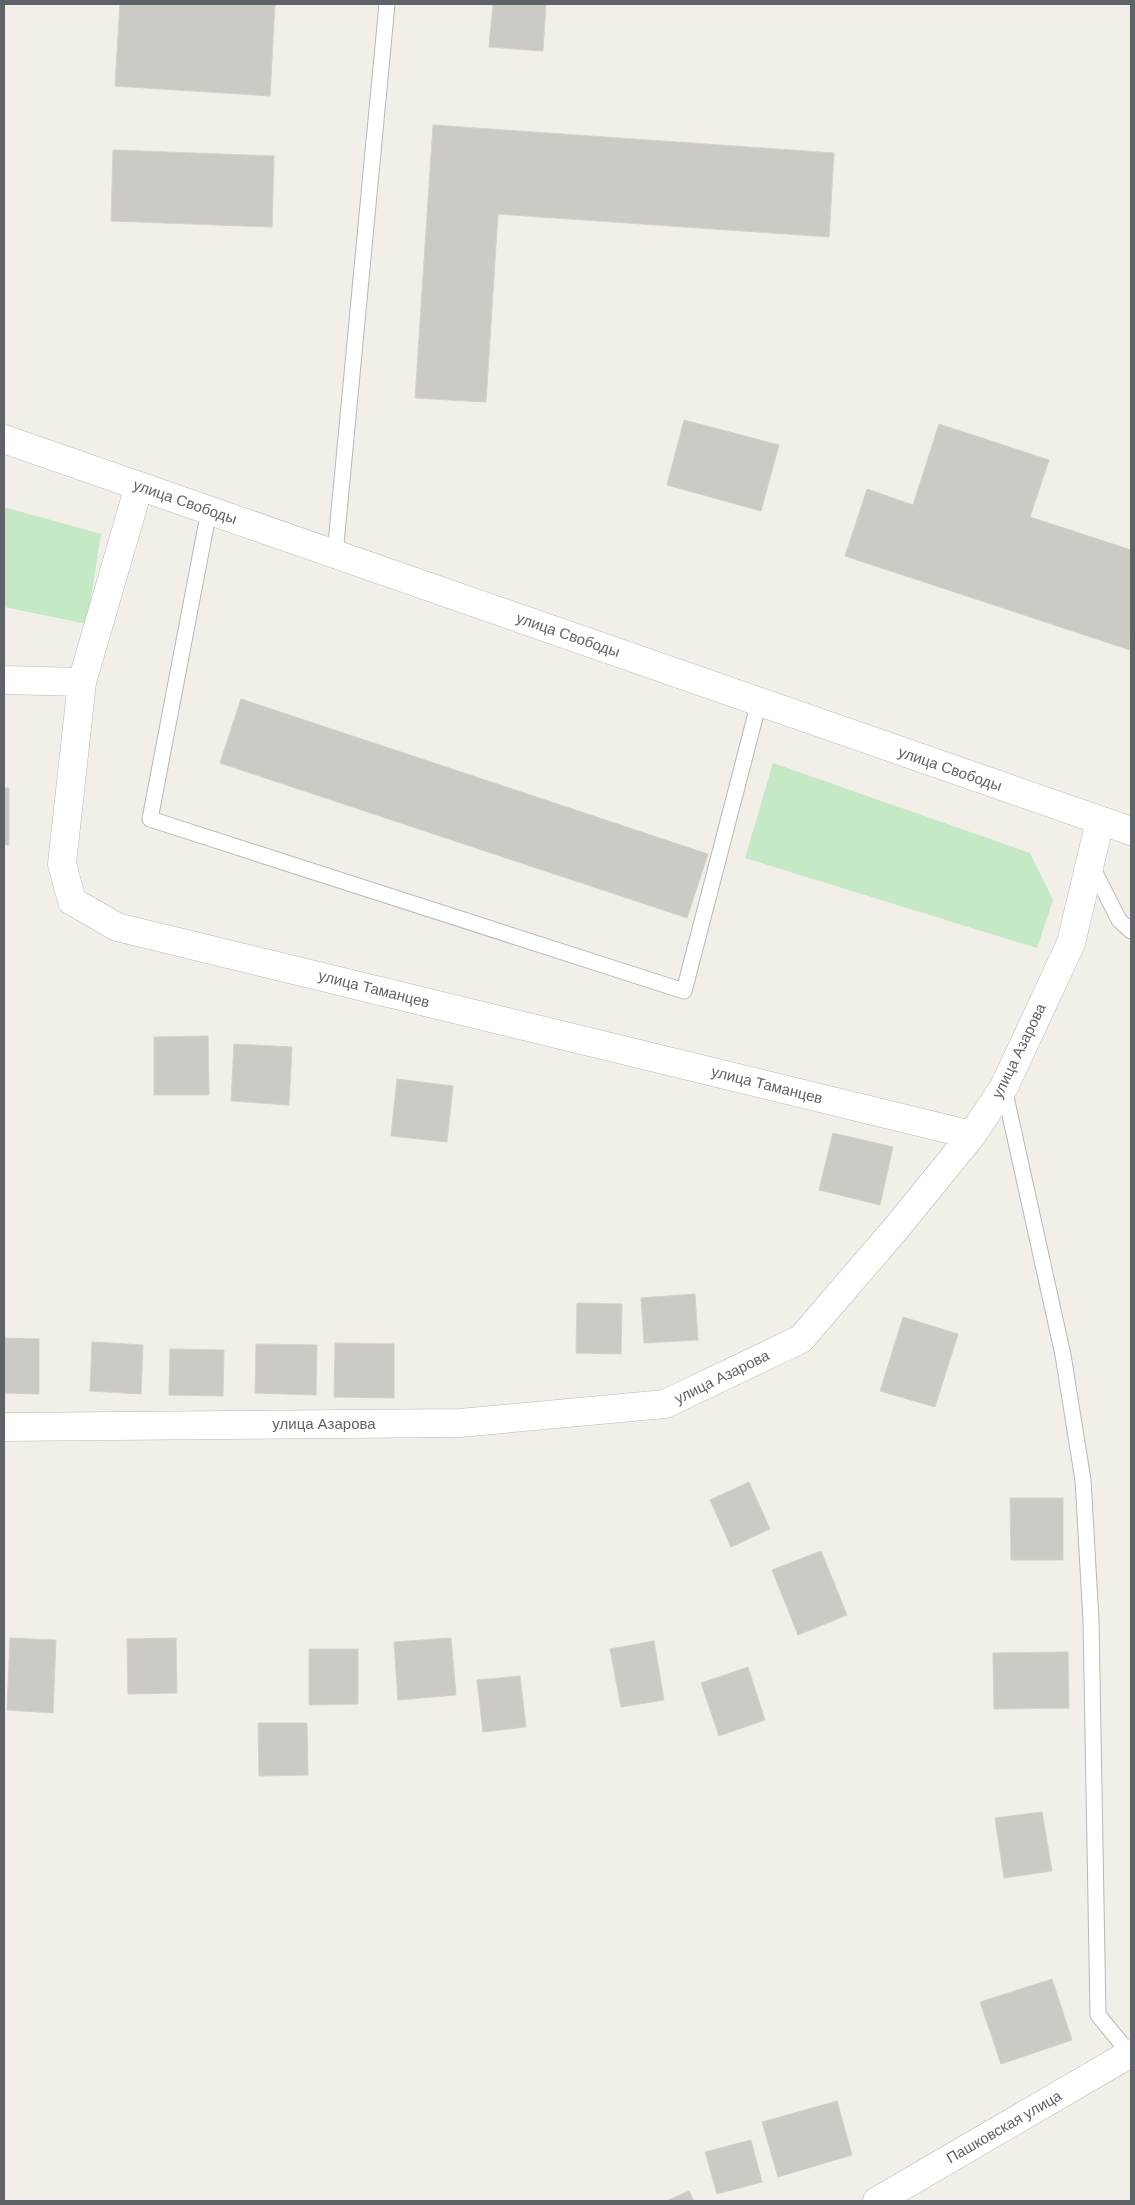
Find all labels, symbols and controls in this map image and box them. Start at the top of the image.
street label: улица Свободы [131,475,239,529]
street label: улица Свободы [514,608,622,662]
street label: улица Свободы [896,742,1004,796]
street label: улица Таманцев [316,966,432,1012]
street label: улица Азарова [987,1000,1051,1102]
street label: улица Таманцев [709,1062,825,1108]
street label: улица Азарова [671,1345,773,1409]
street label: улица Азарова [272,1414,376,1434]
street label: Пашковская улица [943,2085,1066,2168]

